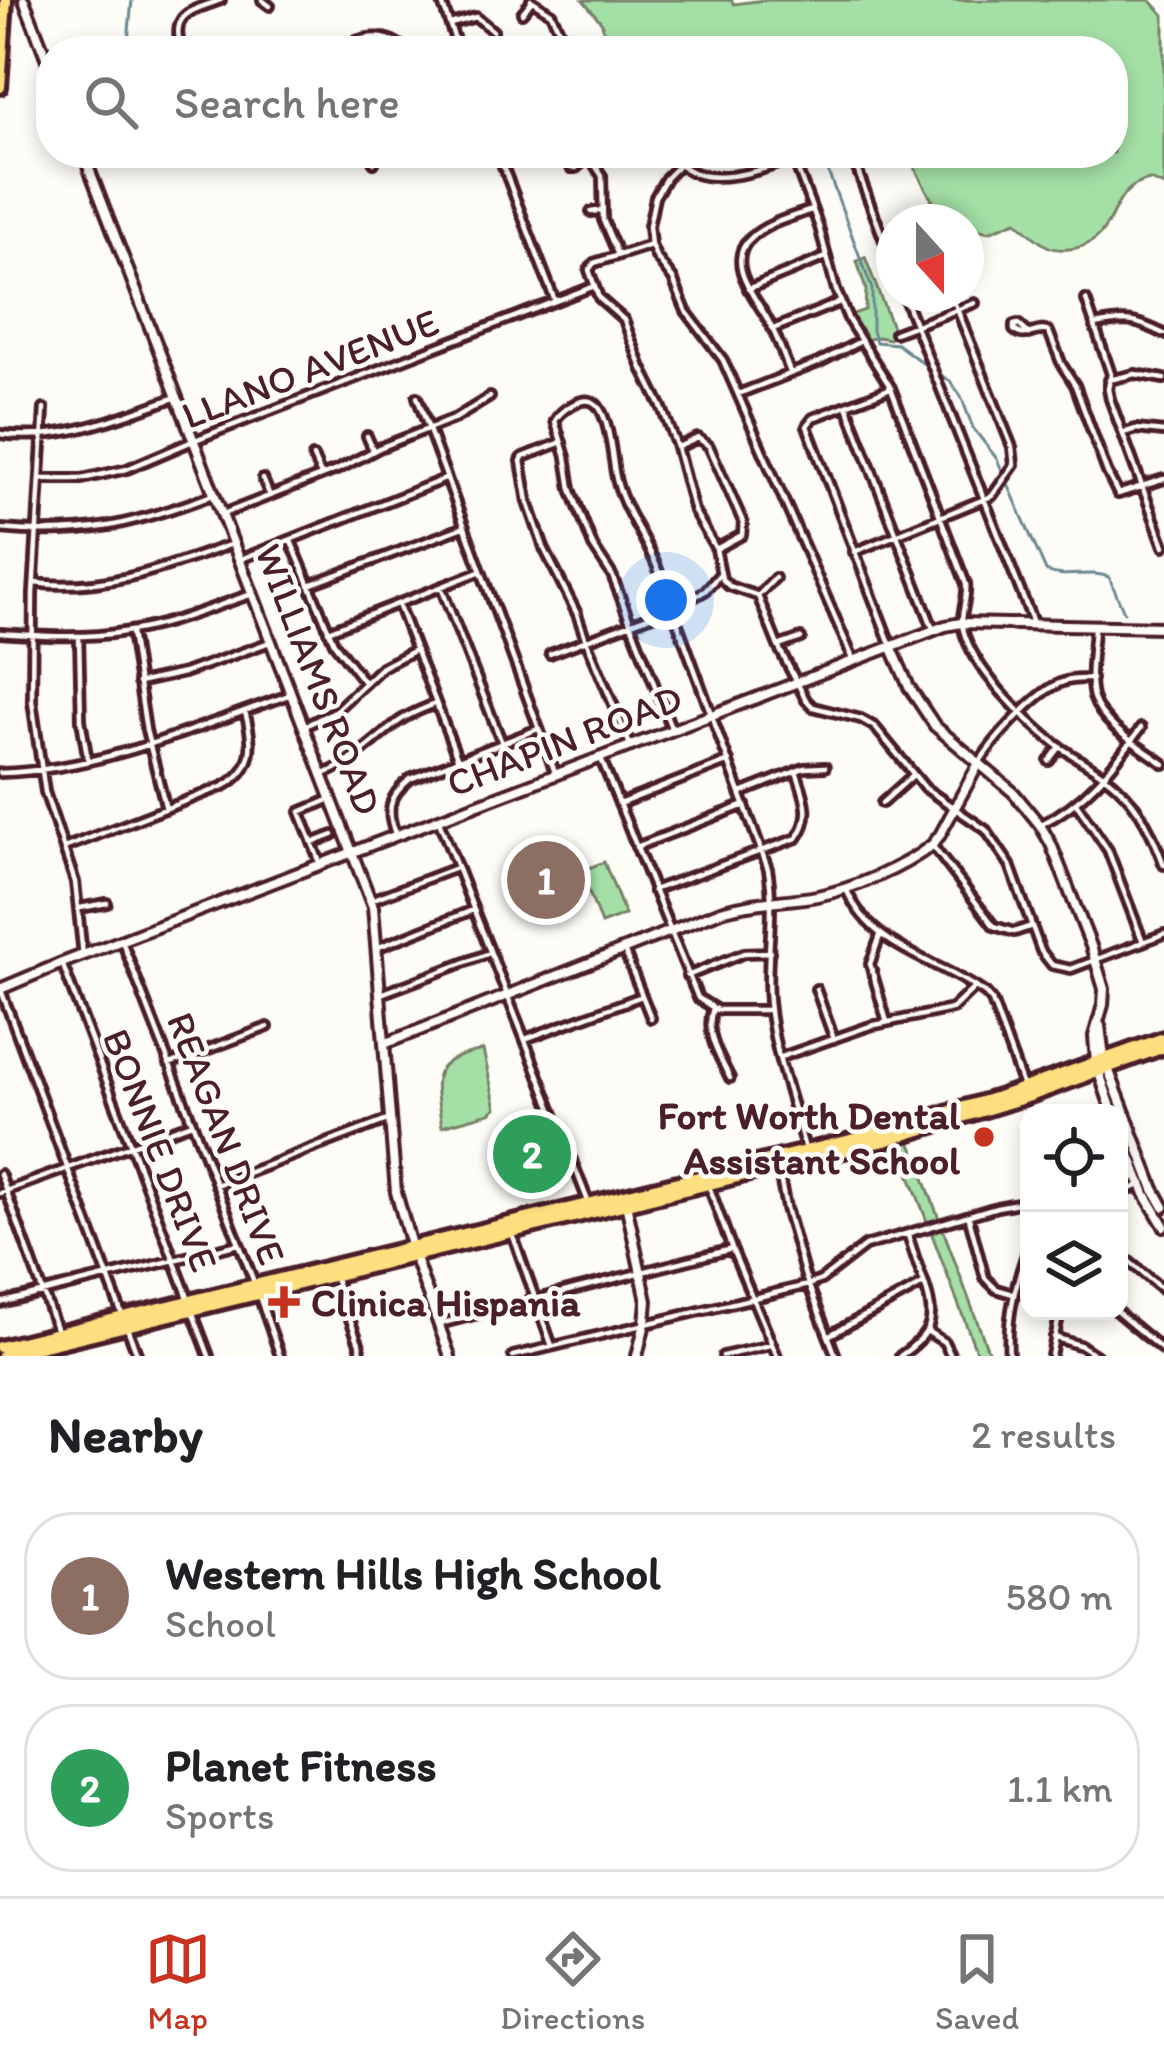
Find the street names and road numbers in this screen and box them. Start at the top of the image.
street label: LLANO AVENUE [175,298,445,439]
street label: WILLIAMS ROAD [245,537,392,821]
street label: CHAPIN ROAD [440,674,688,807]
street label: REAGAN DRIVE [157,1005,296,1271]
street label: BONNIE DRIVE [93,1022,228,1278]

